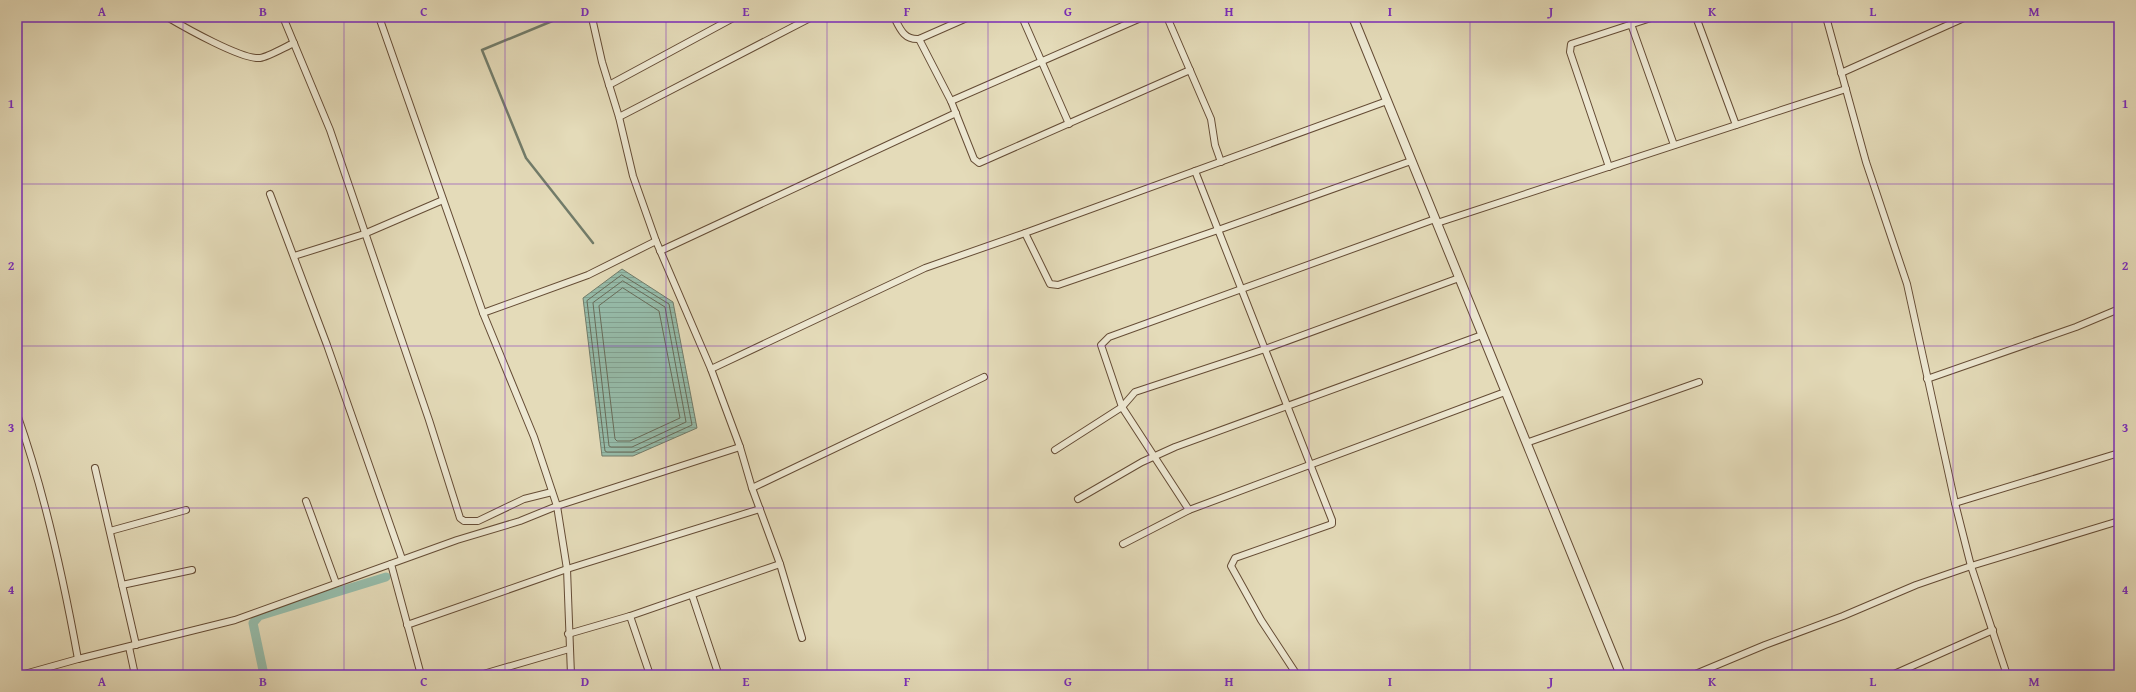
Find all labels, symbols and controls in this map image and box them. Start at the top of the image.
text: A [98,2,107,21]
text: B [259,2,267,21]
text: C [420,2,428,21]
text: D [581,2,589,21]
text: E [743,2,750,21]
text: F [904,2,911,21]
text: G [1064,2,1072,21]
text: H [1224,2,1234,21]
text: I [1388,2,1392,21]
text: J [1547,2,1554,21]
text: K [1708,2,1717,21]
text: L [1870,2,1877,21]
text: M [2028,2,2040,21]
text: 1 [8,94,14,113]
text: 1 [2122,94,2128,113]
text: 2 [8,256,15,275]
text: 2 [2122,256,2129,275]
text: 3 [8,418,14,437]
text: 3 [2122,418,2128,437]
text: 4 [8,580,15,599]
text: 4 [2122,580,2129,599]
text: A [98,672,107,691]
text: B [259,672,267,691]
text: C [420,672,428,691]
text: D [581,672,589,691]
text: E [743,672,750,691]
text: F [904,672,911,691]
text: G [1064,672,1072,691]
text: H [1224,672,1234,691]
text: I [1388,672,1392,691]
text: J [1547,672,1554,691]
text: K [1708,672,1717,691]
text: L [1870,672,1877,691]
text: M [2028,672,2040,691]

